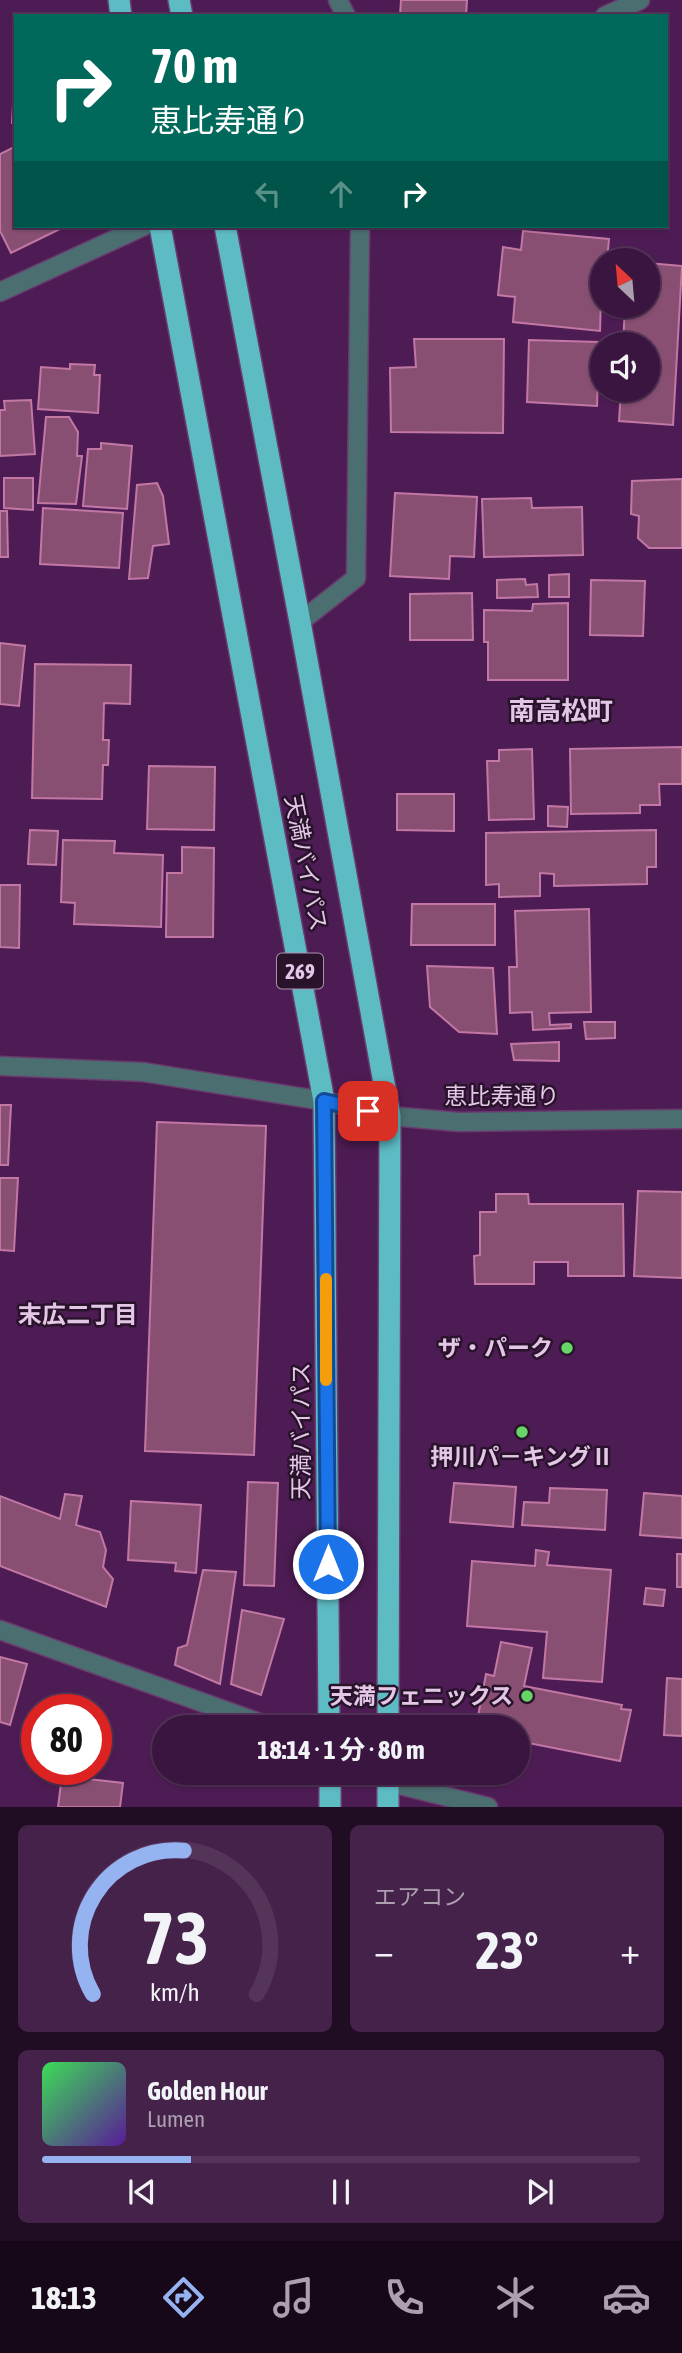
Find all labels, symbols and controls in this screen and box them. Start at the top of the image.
text: 70 m [150,37,238,93]
icon: right [35,42,126,133]
text: 恵比寿通り [150,102,310,139]
icon: left [249,175,287,213]
icon: ahead [322,175,360,213]
icon: right [395,175,433,213]
north arrow [590,248,660,318]
map controls [590,248,660,402]
button: sound [590,332,660,402]
district label: 南高松町 [509,696,613,726]
street label: 天満バイパス [280,793,332,933]
road number: 269 [277,954,323,988]
pin [338,1081,398,1141]
street label: 恵比寿通り [445,1083,560,1109]
icon: arrive [349,1092,387,1130]
district label: 末広二丁目 [18,1301,138,1328]
place label: ザ・パーク [438,1335,553,1361]
marker: ザ・パーク [559,1340,575,1356]
street label: 天満バイパス [288,1362,314,1500]
marker: 押川パ－キングⅡ [514,1424,530,1440]
place label: 押川パ－キングⅡ [430,1444,614,1470]
position arrow [291,1527,365,1601]
place label: 天満フェニックス [330,1683,513,1709]
marker: 天満フェニックス [519,1688,535,1704]
speed limit sign: 80 [21,1694,112,1785]
text: 18:14 · 1 分 · 80 m [257,1735,425,1765]
text: エアコン [374,1884,466,1910]
text: 73 [141,1897,209,1980]
text: 23° [475,1920,539,1980]
text: − [374,1929,394,1972]
text: + [620,1929,640,1972]
text: km/h [150,1978,200,2006]
text: Golden Hour [147,2076,267,2106]
text: Lumen [147,2106,205,2132]
icon: previous [123,2173,161,2211]
icon: pause [322,2173,360,2211]
icon: next [521,2173,559,2211]
icon: directions [159,2273,208,2322]
icon: music [269,2273,318,2322]
icon: phone [380,2273,429,2322]
icon: climate [491,2273,540,2322]
icon: car [602,2273,651,2322]
text: 18:13 [31,2279,97,2316]

